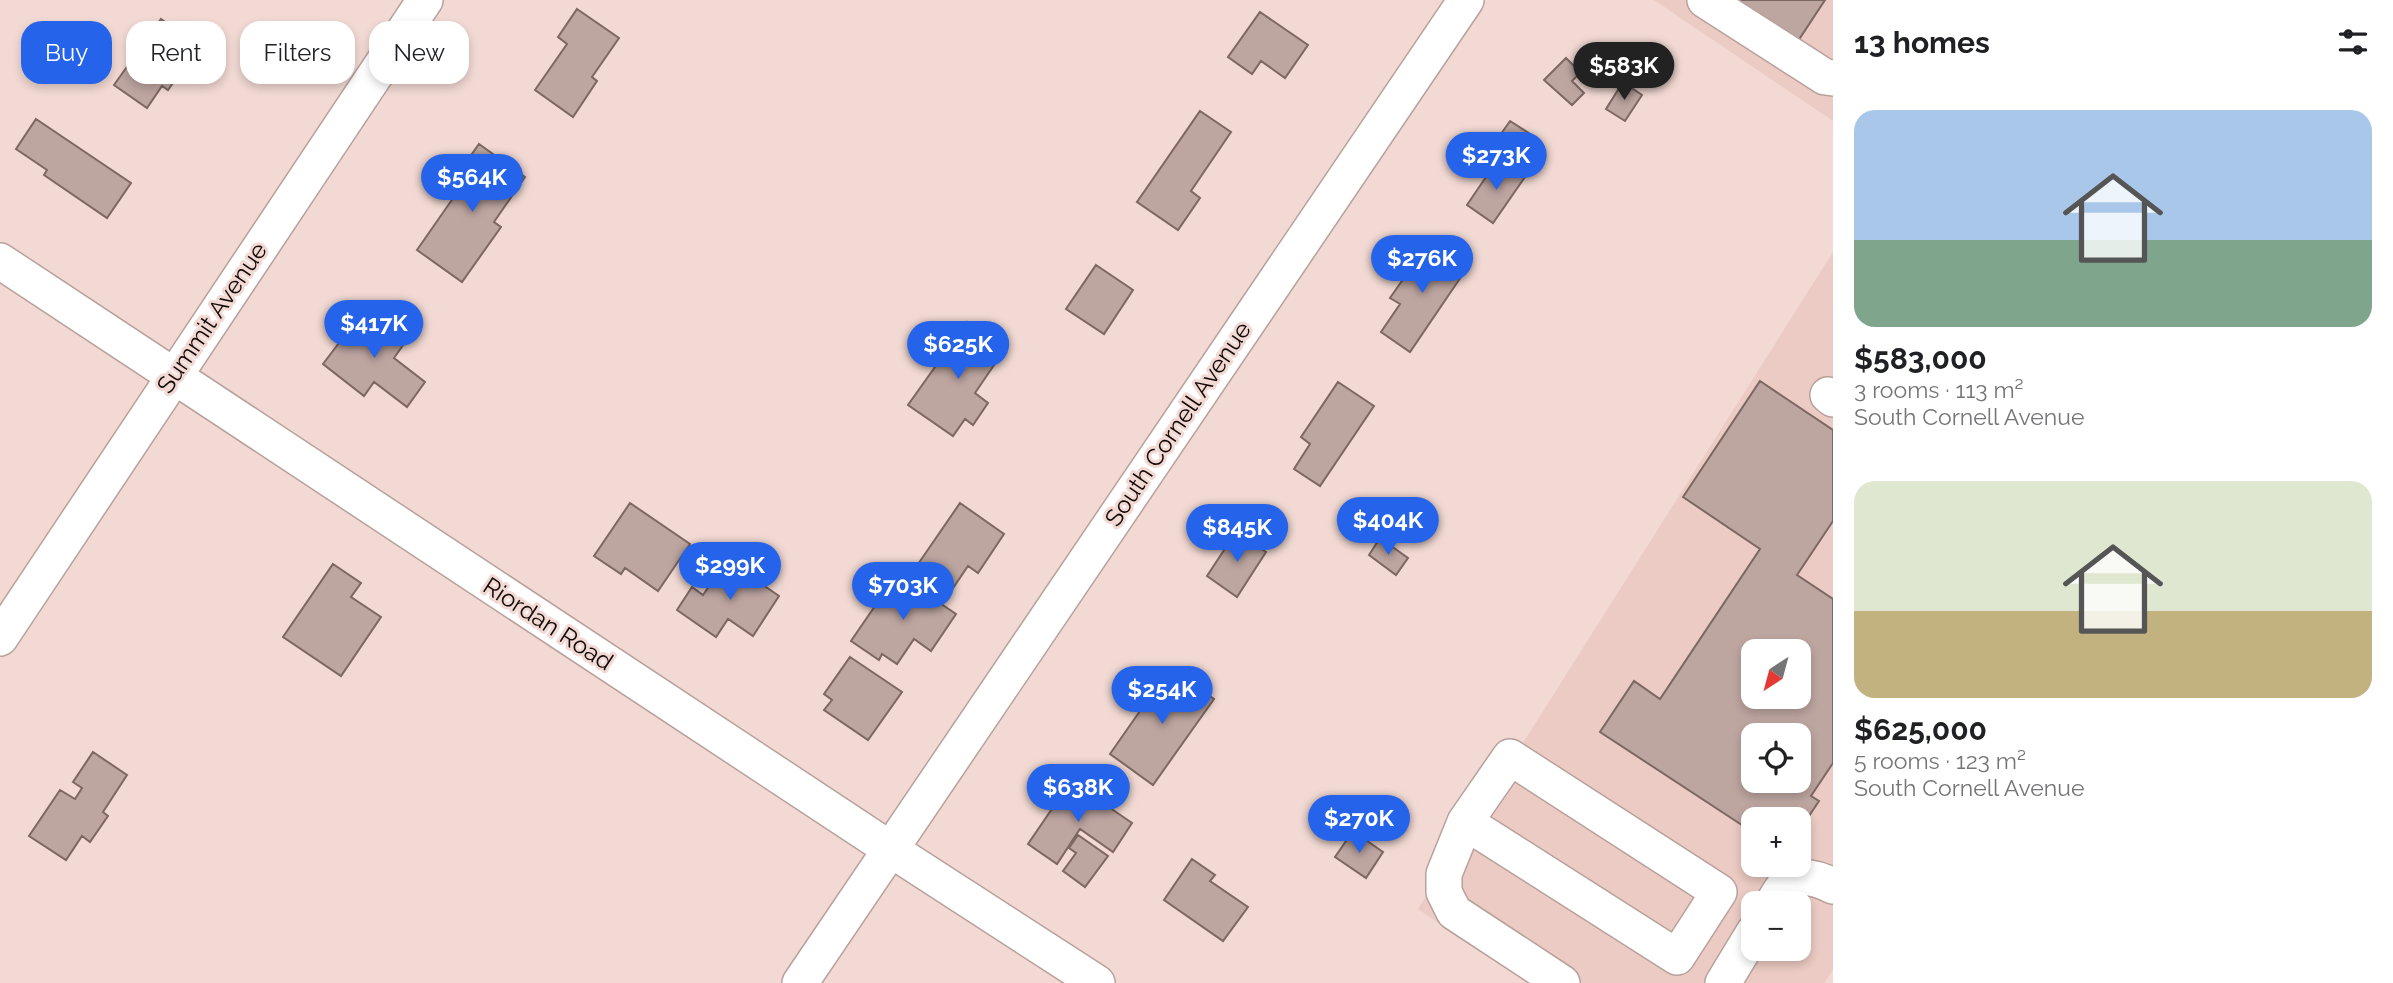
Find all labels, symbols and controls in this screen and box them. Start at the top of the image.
chip: Buy [21,21,112,84]
chip: Rent [126,21,226,84]
chip: Filters [240,21,355,84]
chip: New [369,21,469,84]
icon: filters [2334,23,2372,61]
text: 13 homes [1854,25,1990,60]
pin: $583K [1575,42,1673,102]
text: $583K [1589,51,1659,78]
pin: $273K [1447,132,1545,192]
text: $273K [1462,141,1530,168]
pin: $564K [423,154,521,214]
icon: home [2050,155,2176,281]
text: $564K [437,163,507,190]
pin: $276K [1373,236,1471,295]
street label: Summit Avenue [150,237,273,399]
text: $276K [1387,244,1457,271]
pin: $417K [325,300,423,360]
text: $417K [340,309,408,336]
street label: South Cornell Avenue [1098,316,1257,531]
pin: $625K [909,322,1007,381]
text: $625K [923,330,993,357]
text: $583,000 [1854,341,1987,376]
text: 3 rooms · 113 m² [1854,376,2023,403]
text: South Cornell Avenue [1854,403,2084,430]
pin: $404K [1339,498,1437,557]
pin: $845K [1188,504,1286,564]
text: $404K [1353,506,1423,533]
text: $845K [1202,513,1272,540]
icon: home [2050,526,2176,652]
pin: $299K [681,542,779,602]
text: $299K [695,551,765,578]
pin: $703K [854,562,952,622]
street label: Riordan Road [478,571,619,676]
text: $703K [868,571,938,598]
north arrow [1741,639,1811,709]
map controls [1741,639,1811,961]
pin: $254K [1113,666,1211,726]
text: $254K [1128,675,1196,702]
text: $625,000 [1854,712,1987,747]
button: locate [1741,723,1811,793]
text: 5 rooms · 123 m² [1854,747,2026,774]
pin: $638K [1029,764,1127,824]
text: $638K [1043,773,1113,800]
text: South Cornell Avenue [1854,774,2084,801]
pin: $270K [1310,796,1408,855]
text: $270K [1324,804,1394,831]
button: + [1741,807,1811,877]
button: − [1741,891,1811,961]

